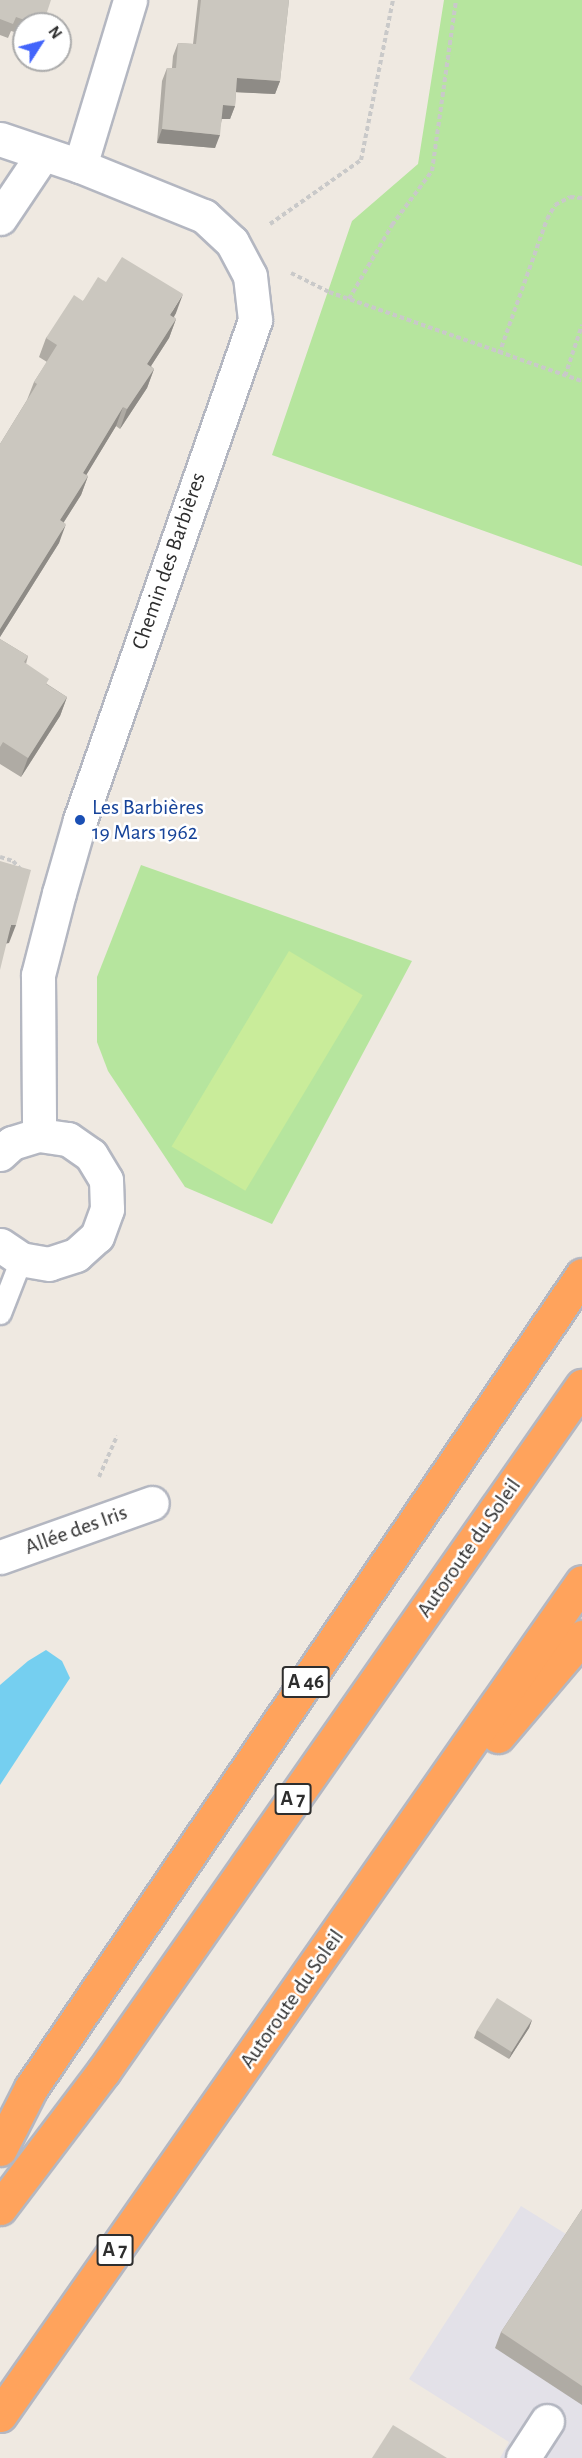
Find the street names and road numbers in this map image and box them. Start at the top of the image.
street label: Chemin des Barbières [126,469,212,653]
street label: Autoroute du Soleil [411,1473,527,1623]
street label: Allée des Iris [21,1499,131,1561]
road number: A 46 [280,1664,332,1700]
road number: A 7 [274,1781,312,1817]
street label: Autoroute du Soleil [234,1924,350,2074]
road number: A 7 [96,2232,134,2268]

